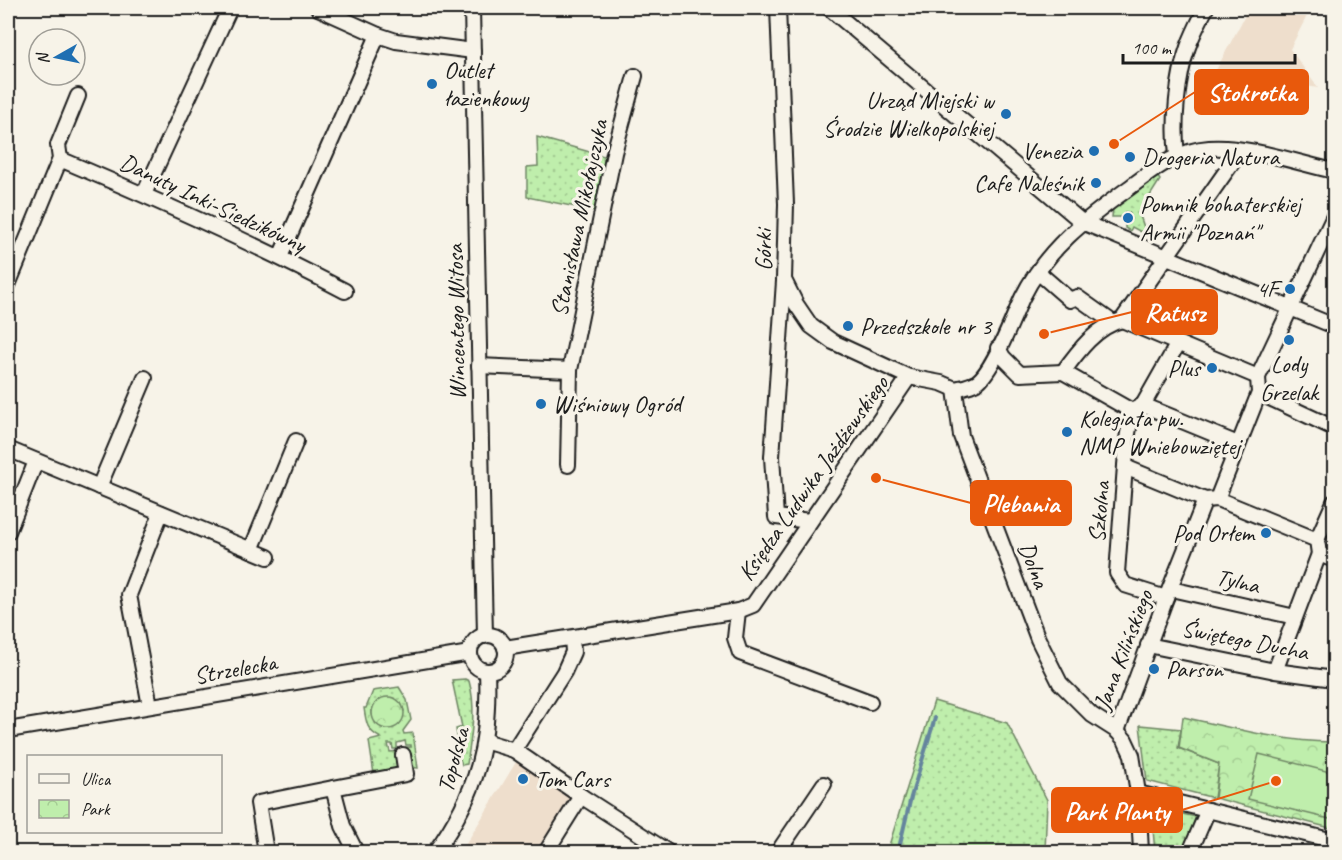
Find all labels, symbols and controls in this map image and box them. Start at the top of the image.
north arrow [27,27,87,87]
scale bar [1123,27,1296,65]
text: 100 m [1132,37,1173,59]
text: N [32,50,54,66]
place label: Outlet łazienkowy [444,55,530,113]
callout: Stokrotka [1195,70,1308,114]
text: Stokrotka [1207,76,1299,109]
marker: Outlet łazienkowy [425,77,439,91]
place label: Urząd Miejski w Środzie Wielkopolskiej [823,85,997,143]
marker: Urząd Miejski w Środzie Wielkopolskiej [999,107,1013,121]
street label: Stanisława Mikołajczyka [544,116,615,319]
place label: Venezia [1022,136,1084,166]
place label: Drogeria Natura [1142,142,1280,172]
marker: Venezia [1087,144,1101,158]
street label: Danuty Inki-Siedzikówny [115,147,312,260]
marker: Drogeria Natura [1123,150,1137,164]
place label: Cafe Naleśnik [974,168,1086,198]
marker: Cafe Naleśnik [1089,176,1103,190]
place label: Pomnik bohaterskiej Armii "Poznań" [1140,189,1304,247]
marker: Pomnik bohaterskiej Armii "Poznań" [1121,211,1135,225]
street label: Górki [748,226,778,271]
street label: Wincentego Witosa [440,242,472,400]
place label: 4F [1256,274,1283,304]
marker: 4F [1283,282,1297,296]
callout: Ratusz [1132,290,1217,334]
text: Ratusz [1145,296,1207,329]
place label: Przedszkole nr 3 [860,311,993,341]
marker: Przedszkole nr 3 [841,319,855,333]
marker: Lody Grzelak [1282,333,1296,347]
place label: Lody Grzelak [1260,349,1320,407]
place label: Plus [1168,353,1202,383]
marker: Plus [1205,361,1219,375]
street label: Księdza Ludwika Jażdżewskiego [731,369,896,586]
place label: Wiśniowy Ogród [553,389,685,419]
marker: Wiśniowy Ogród [534,397,548,411]
place label: Kolegiata pw. NMP Wniebowziętej [1079,403,1243,461]
marker: Kolegiata pw. NMP Wniebowziętej [1060,425,1074,439]
street label: Szkolna [1081,479,1117,544]
callout: Plebania [971,481,1071,525]
text: Plebania [983,487,1062,520]
place label: Pod Orłem [1173,518,1257,548]
marker: Pod Orłem [1259,526,1273,540]
street label: Dolna [1012,538,1057,594]
street label: Tylna [1214,562,1264,601]
street label: Jana Kilińskiego [1086,585,1160,715]
street label: Świętego Ducha [1179,613,1312,667]
street label: Strzelecka [191,647,281,691]
place label: Parson [1166,654,1224,684]
marker: Parson [1147,662,1161,676]
street label: Topolska [430,722,477,796]
legend [27,755,222,833]
place label: Tom Cars [535,764,611,794]
text: Ulica [81,768,112,790]
marker: Tom Cars [516,772,530,786]
callout: Park Planty [1052,788,1182,832]
text: Park Planty [1064,795,1173,828]
text: Park [81,798,111,820]

